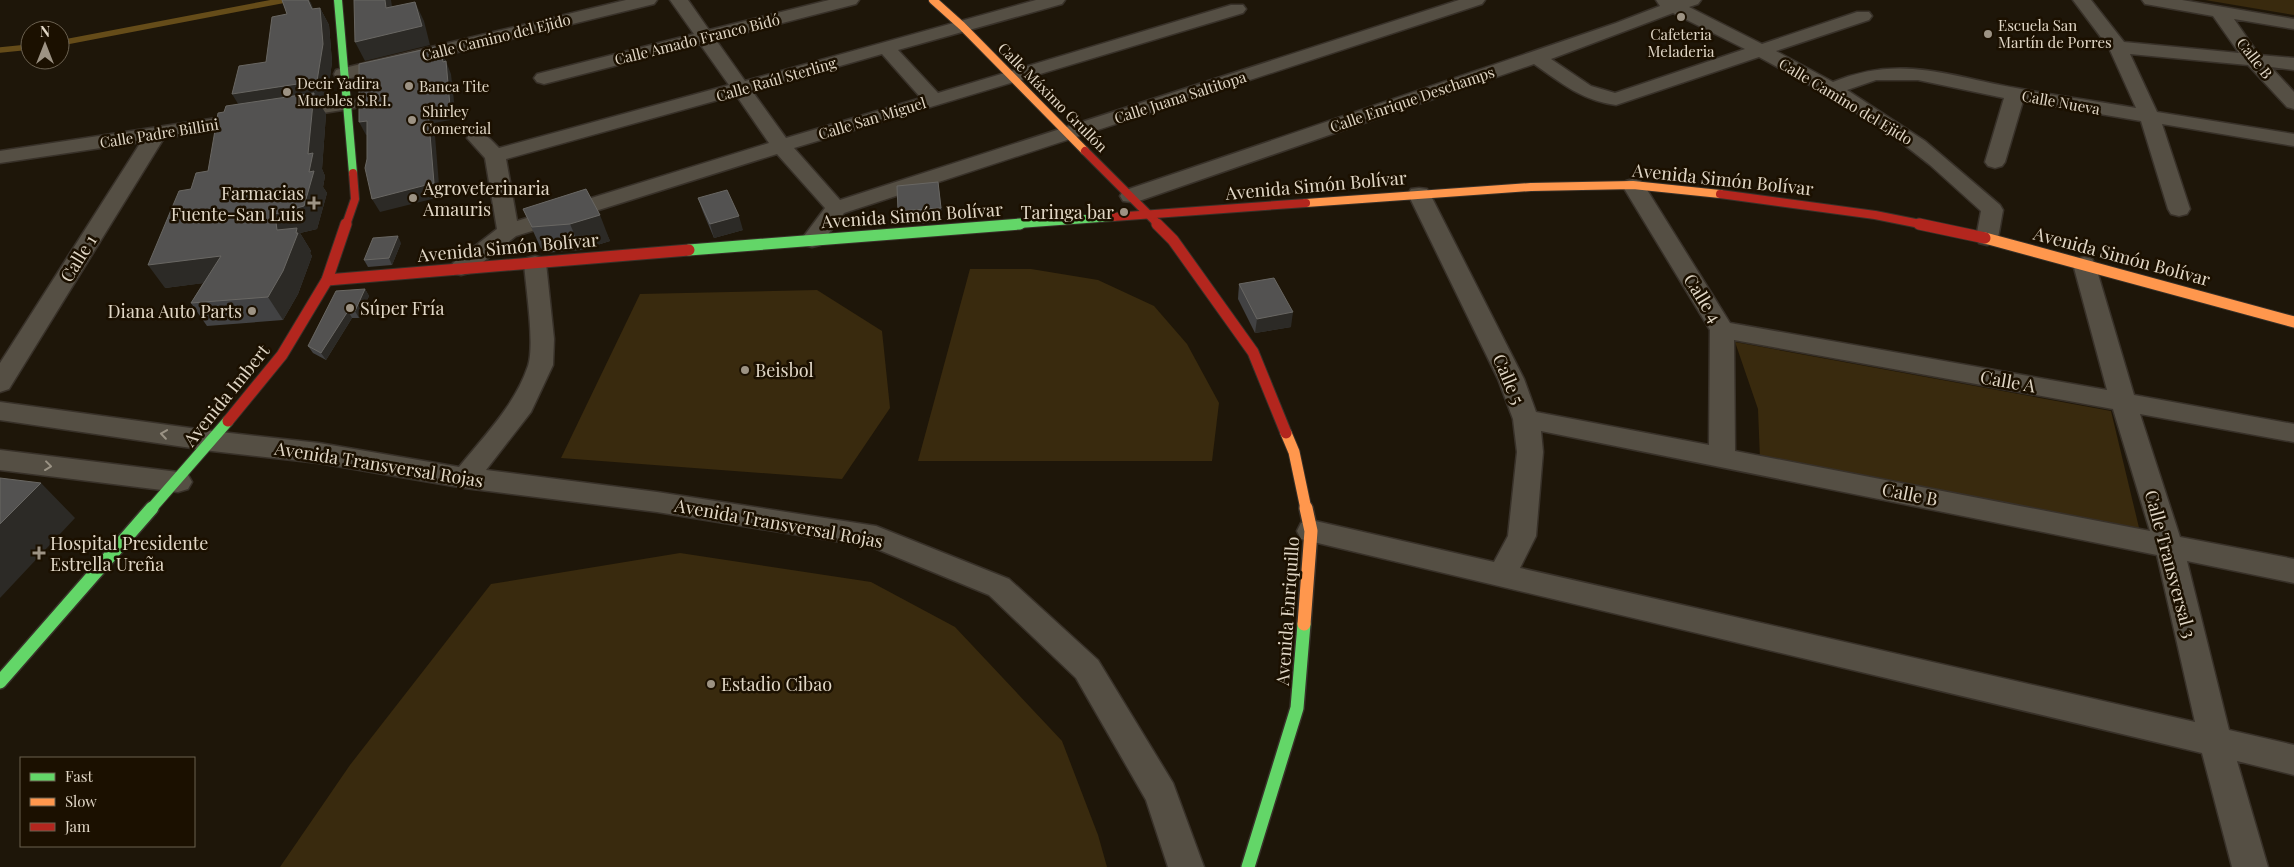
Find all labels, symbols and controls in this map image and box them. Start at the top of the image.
street label: Calle Camino del Ejido [419,9,573,65]
street label: Calle Amado Franco Bidó [612,9,782,69]
marker: Cafeteria Meladeria [1675,11,1687,23]
place label: Escuela San Martín de Porres [1998,15,2112,52]
north arrow [20,20,70,70]
text: N [40,22,50,41]
place label: Cafeteria Meladeria [1648,24,1715,61]
marker: Escuela San Martín de Porres [1982,28,1994,40]
street label: Calle B [2233,33,2277,83]
street label: Calle Máximo Grullón [994,38,1112,156]
street label: Calle Raúl Sterling [714,52,839,106]
street label: Calle Camino del Ejido [1775,53,1917,149]
street label: Calle Enrique Deschamps [1327,61,1497,137]
street label: Calle Juana Saltitopa [1111,66,1249,128]
place label: Decir Yadira Muebles S.R.I. [297,73,391,110]
place label: Banca Tite [419,76,489,96]
marker: Banca Tite [403,80,415,92]
street label: Calle Nueva [2020,85,2102,119]
marker: Decir Yadira Muebles S.R.I. [281,86,293,98]
street label: Calle San Miguel [816,92,928,144]
place label: Shirley Comercial [422,101,491,138]
street label: Calle Padre Billini [98,114,220,152]
marker: Shirley Comercial [406,114,418,126]
street label: Avenida Simón Bolívar [1630,157,1815,200]
street label: Avenida Simón Bolívar [1223,165,1408,205]
place label: Agroveterinaria Amauris [422,176,550,221]
place label: Farmacias Fuente-San Luis [171,181,304,226]
marker: Agroveterinaria Amauris [407,192,419,204]
marker: Farmacias Fuente-San Luis [308,197,320,209]
street label: Avenida Simón Bolívar [819,197,1004,233]
place label: Taringa bar [1021,200,1114,224]
marker: Taringa bar [1118,206,1130,218]
street label: Avenida Simón Bolívar [2030,221,2213,291]
street label: Avenida Simón Bolívar [415,227,600,267]
street label: Calle 1 [54,229,102,286]
street label: Calle 4 [1679,269,1727,327]
place label: Súper Fría [360,296,444,320]
place label: Diana Auto Parts [108,299,242,323]
marker: Súper Fría [344,302,356,314]
marker: Diana Auto Parts [246,305,258,317]
street label: Avenida Imbert [177,339,275,452]
street label: Calle 5 [1488,350,1530,408]
place label: Beisbol [755,358,814,382]
marker: Beisbol [739,364,751,376]
street label: Calle A [1978,364,2038,398]
one-way arrow [160,429,168,440]
street label: Avenida Transversal Rojas [272,435,485,492]
one-way arrow [45,460,53,471]
street label: Calle B [1880,477,1940,511]
street label: Calle Transversal 3 [2140,487,2202,641]
street label: Avenida Transversal Rojas [672,493,885,553]
place label: Hospital Presidente Estrella Ureña [50,531,208,576]
street label: Avenida Enriquillo [1270,535,1304,687]
marker: Hospital Presidente Estrella Ureña [32,546,46,560]
place label: Estadio Cibao [721,672,832,696]
marker: Estadio Cibao [705,678,717,690]
legend [20,757,195,847]
text: Fast [65,766,94,786]
text: Slow [65,791,97,811]
text: Jam [64,816,91,836]

